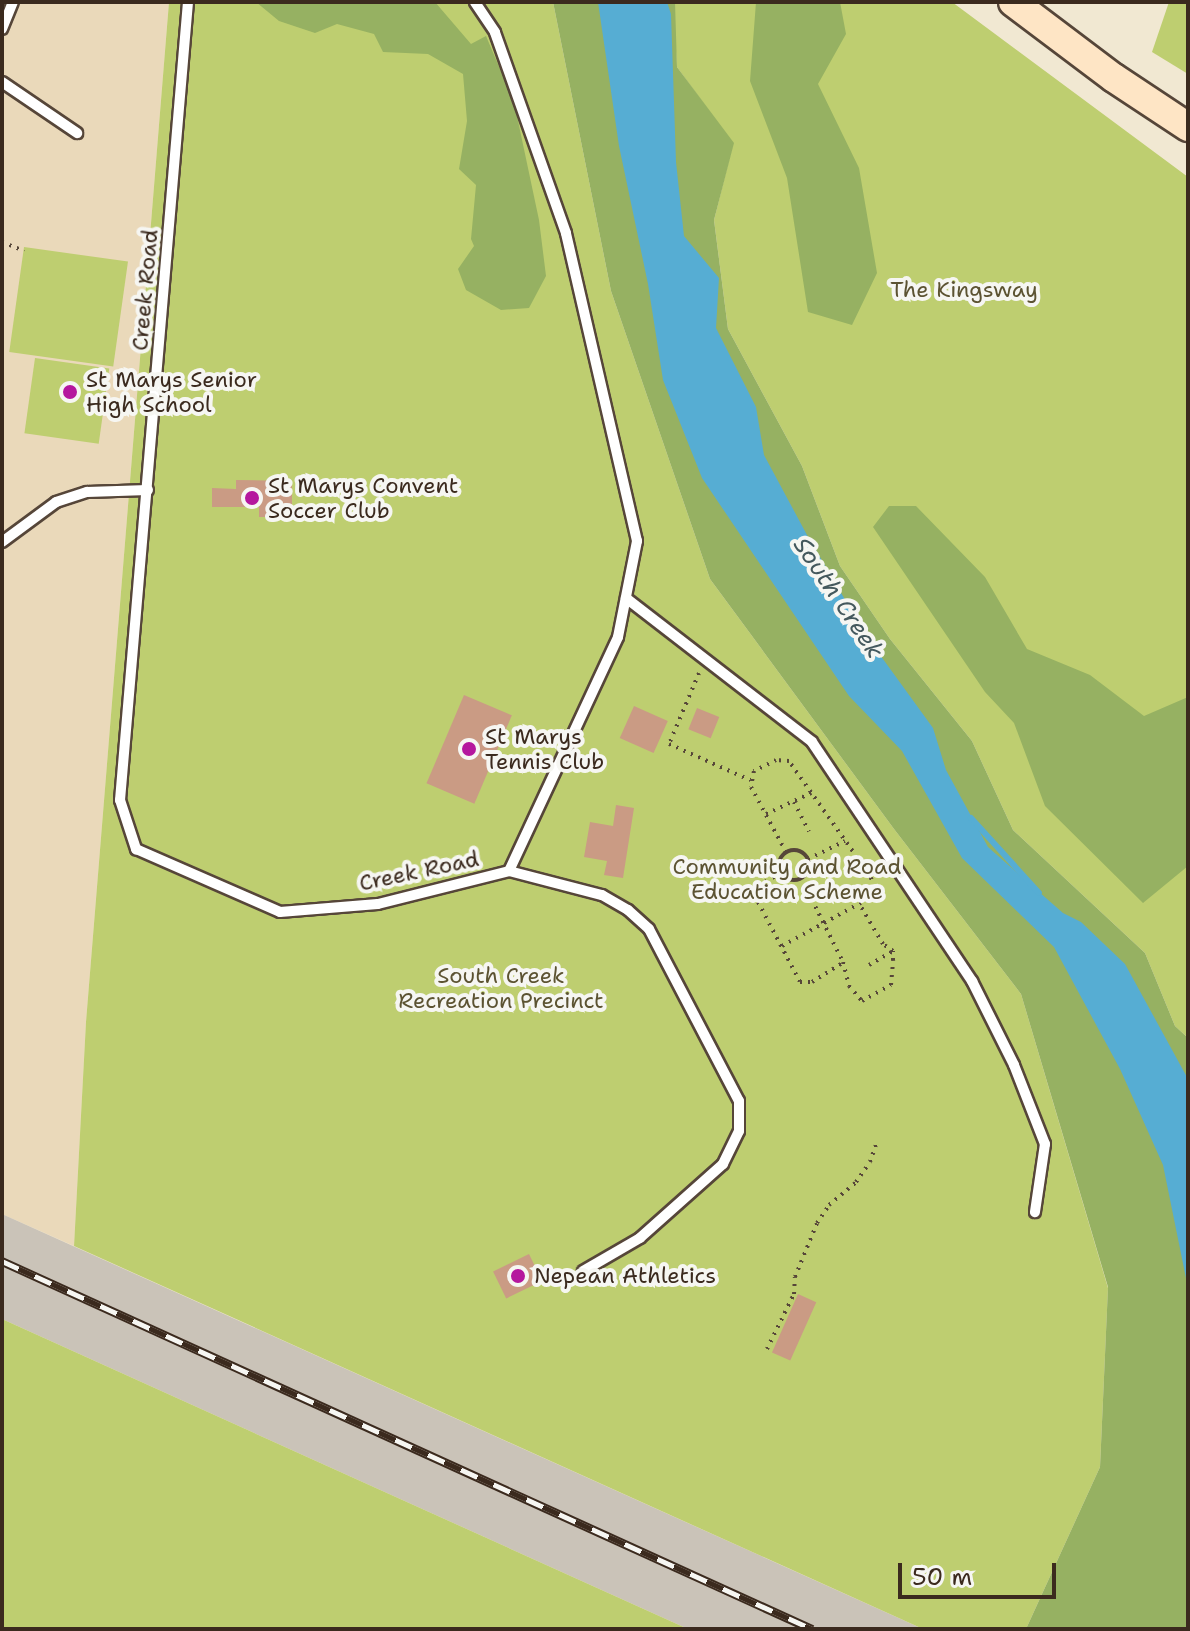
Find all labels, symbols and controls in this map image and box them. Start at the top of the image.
street label: Creek Road [127,228,163,352]
park label: The Kingsway [890,277,1038,303]
place label: St Marys Senior High School [86,366,257,418]
marker: St Marys Senior High School [61,383,79,401]
place label: St Marys Convent Soccer Club [268,472,458,524]
marker: St Marys Convent Soccer Club [243,489,261,507]
water label: South Creek [787,532,889,664]
place label: St Marys Tennis Club [485,723,604,774]
marker: St Marys Tennis Club [460,740,478,758]
street label: Creek Road [357,845,481,897]
park label: Community and Road Education Scheme [672,853,902,904]
park label: South Creek Recreation Precinct [398,962,604,1014]
place label: Nepean Athletics [534,1263,716,1289]
marker: Nepean Athletics [509,1267,527,1285]
scale bar [902,1547,1060,1597]
text: 50 m [912,1561,972,1593]

